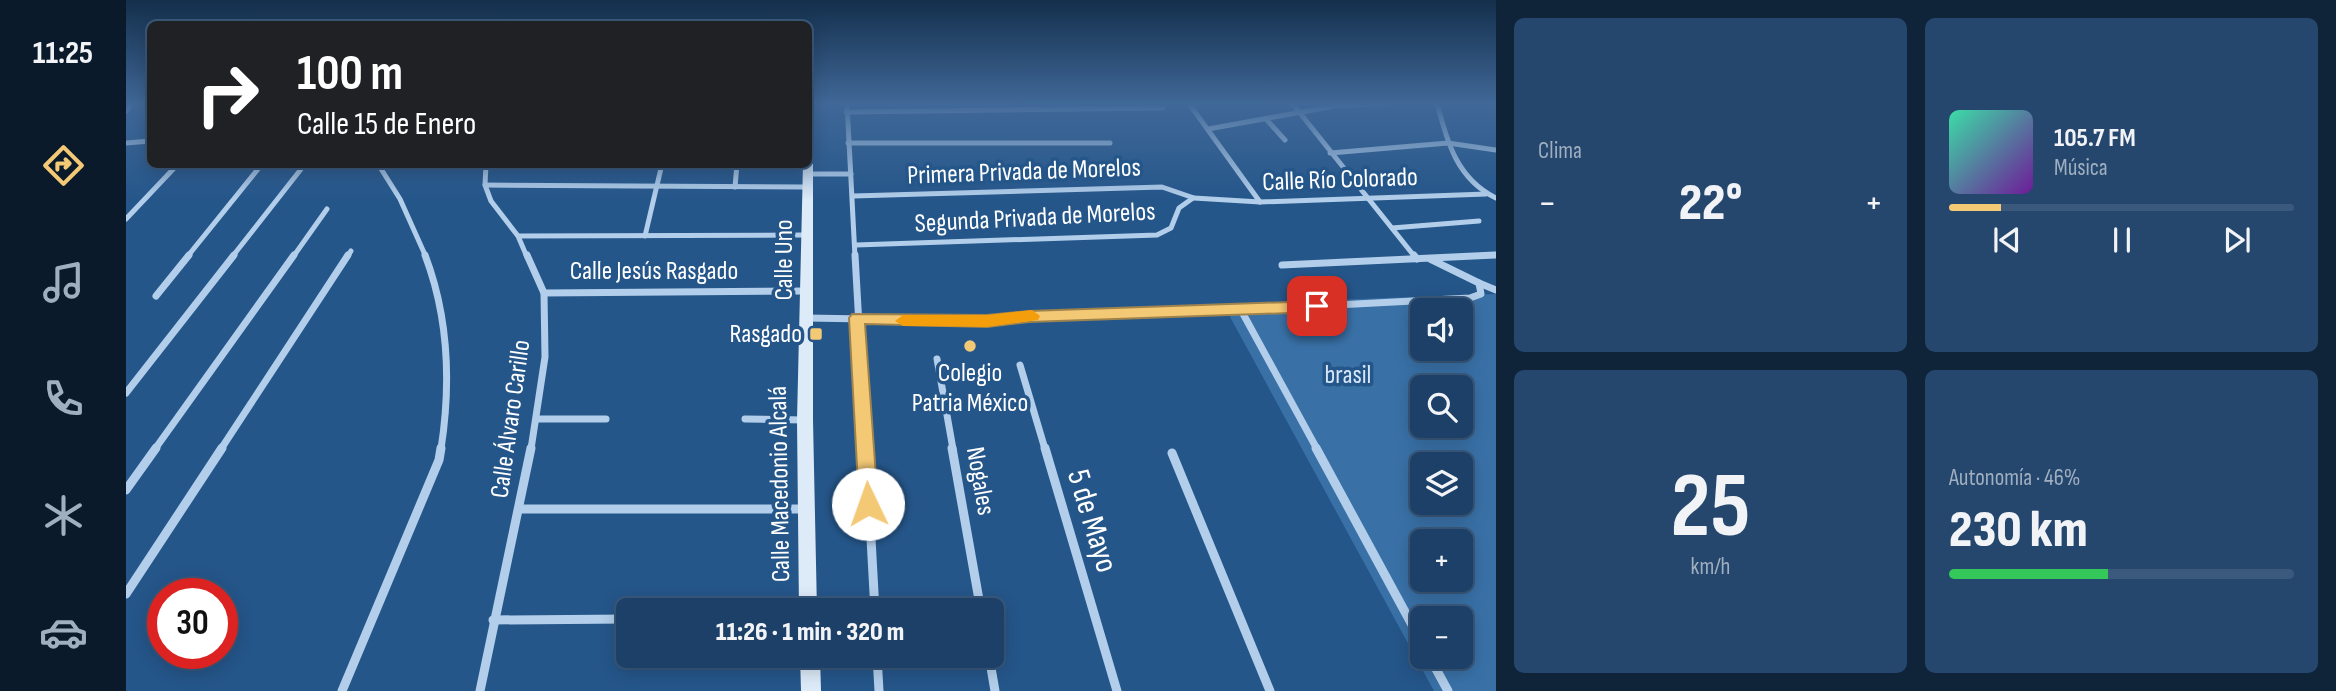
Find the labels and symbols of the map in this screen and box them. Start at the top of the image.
street label: Primera Privada de Morelos [907,152,1141,192]
street label: Calle Río Colorado [1262,162,1418,198]
street label: Segunda Privada de Morelos [914,196,1156,240]
street label: Calle Uno [769,219,800,301]
street label: Calle Jesús Rasgado [570,256,738,287]
pin [1287,276,1347,336]
place label: Rasgado [729,319,802,350]
marker: Rasgado [808,326,824,342]
street label: Calle Álvaro Carillo [485,338,537,500]
marker: Colegio Patria México [962,338,978,354]
place label: Colegio Patria México [912,358,1028,419]
park label: brasil [1325,360,1371,391]
street label: Calle Macedonio Alcalá [763,386,797,582]
street label: Nogales [959,445,1001,517]
street label: 5 de Mayo [1058,465,1126,577]
position arrow [831,467,905,541]
speed limit sign: 30 [147,578,238,669]

